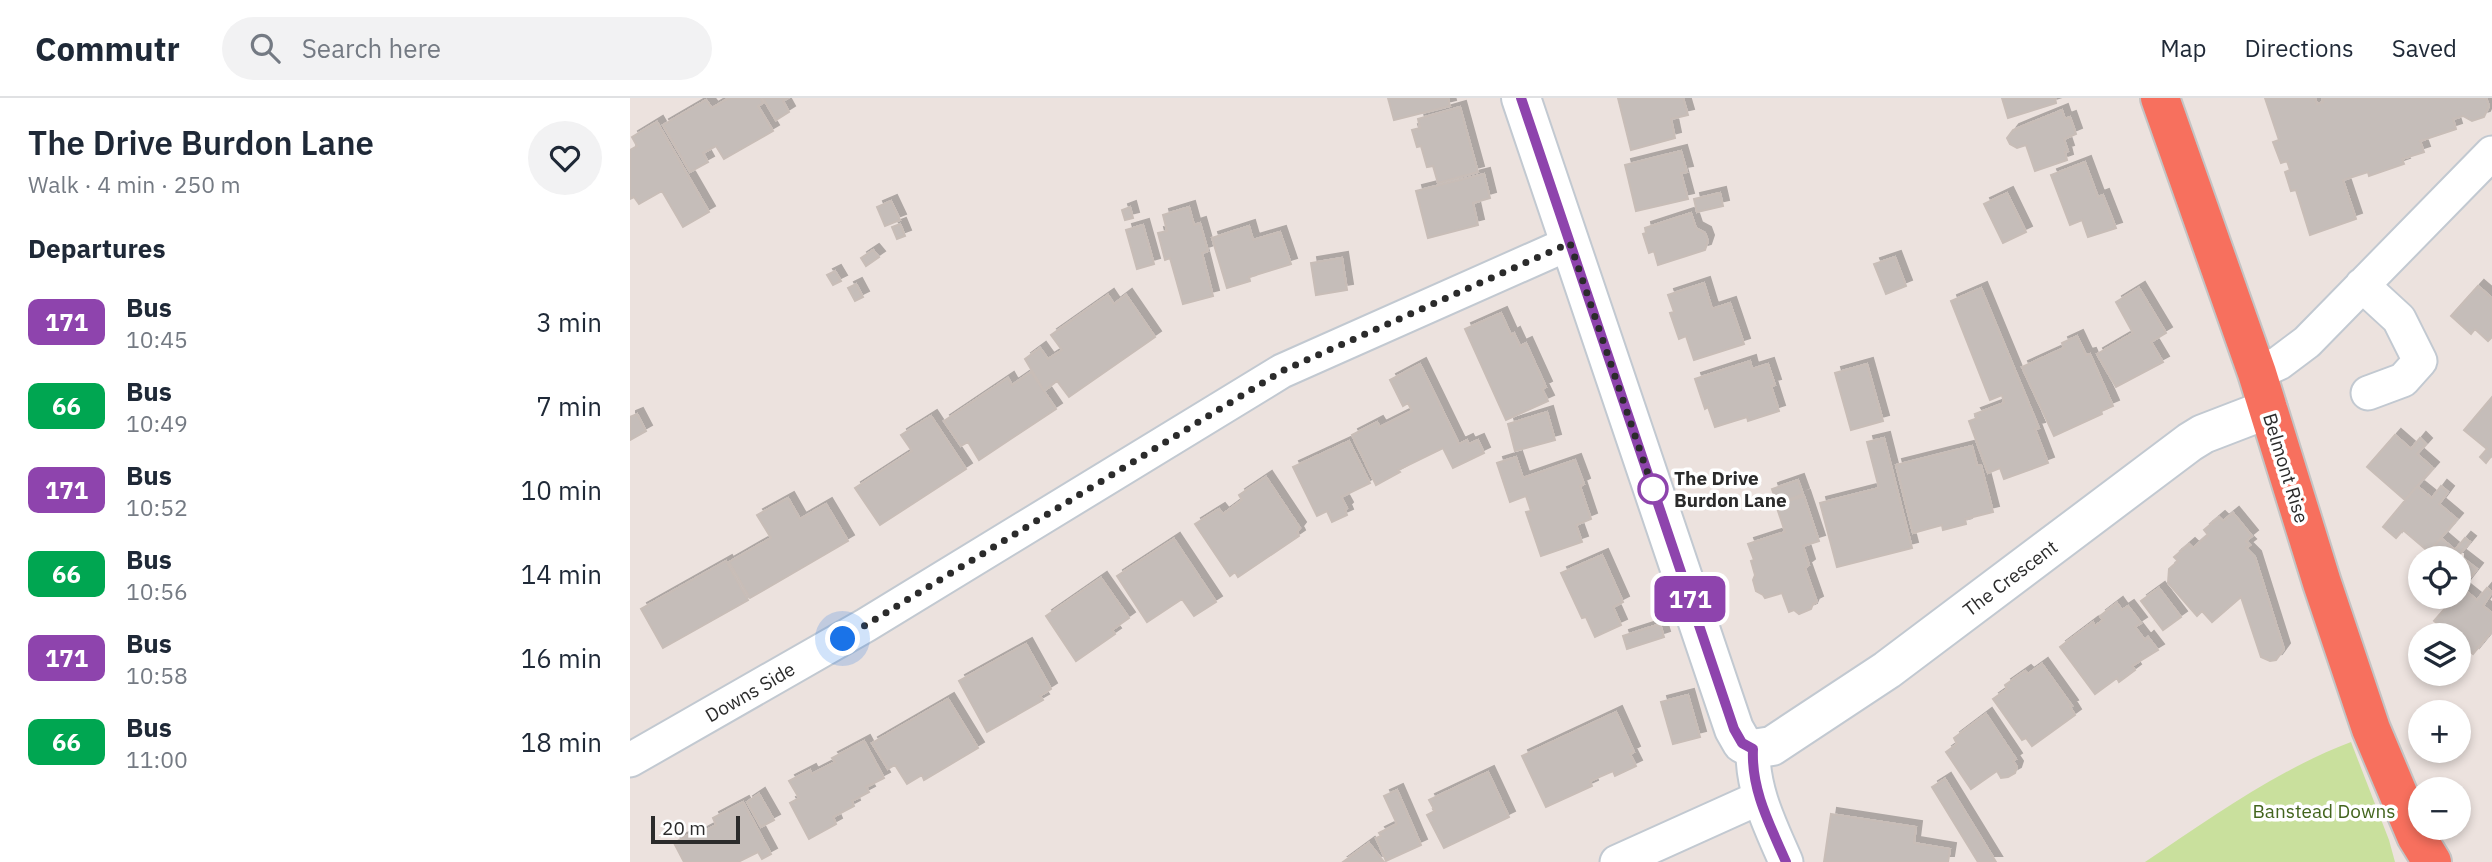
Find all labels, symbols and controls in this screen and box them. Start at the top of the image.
search box [222,17,712,80]
text: Commutr [35,27,180,70]
icon: search [246,29,284,67]
text: Search here [302,31,441,65]
text: Map [2160,32,2206,64]
text: Directions [2244,32,2354,64]
text: Saved [2392,32,2457,64]
text: The Drive Burdon Lane [28,121,374,164]
button: heart [528,121,602,195]
text: Walk · 4 min · 250 m [28,169,241,199]
text: Departures [28,231,166,265]
text: Bus [126,290,172,324]
text: 3 min [536,305,602,339]
text: 171 [45,306,88,338]
text: 10:45 [126,324,188,354]
text: Bus [126,374,172,408]
text: 7 min [536,389,602,423]
text: 66 [52,390,81,422]
text: 10:49 [126,408,188,438]
street label: Belmont Rise [2258,410,2314,526]
text: Bus [126,458,172,492]
place label: The Drive Burdon Lane [1674,466,1787,512]
text: 10 min [521,473,602,507]
text: 171 [45,474,88,506]
marker: The Drive Burdon Lane [1638,474,1668,504]
text: 10:52 [126,492,188,522]
street label: The Crescent [1958,535,2062,621]
text: Bus [126,542,172,576]
map controls [2408,546,2471,840]
button: locate [2408,546,2471,609]
text: 14 min [521,557,602,591]
text: 66 [52,558,81,590]
text: 10:56 [126,576,188,606]
line badge: 171 [1650,576,1730,622]
text: 171 [1668,583,1712,615]
your location [825,621,860,656]
button: layers [2408,623,2471,686]
text: Bus [126,626,172,660]
text: 16 min [521,641,602,675]
text: 171 [45,642,88,674]
street label: Downs Side [701,657,799,727]
text: 10:58 [126,660,188,690]
button: + [2408,700,2471,763]
text: Bus [126,710,172,744]
text: 18 min [521,725,602,759]
text: 66 [52,726,81,758]
text: 11:00 [126,744,188,774]
button: − [2408,777,2471,840]
park label: Banstead Downs [2252,799,2396,823]
scale bar [651,813,740,845]
text: 20 m [662,816,706,840]

